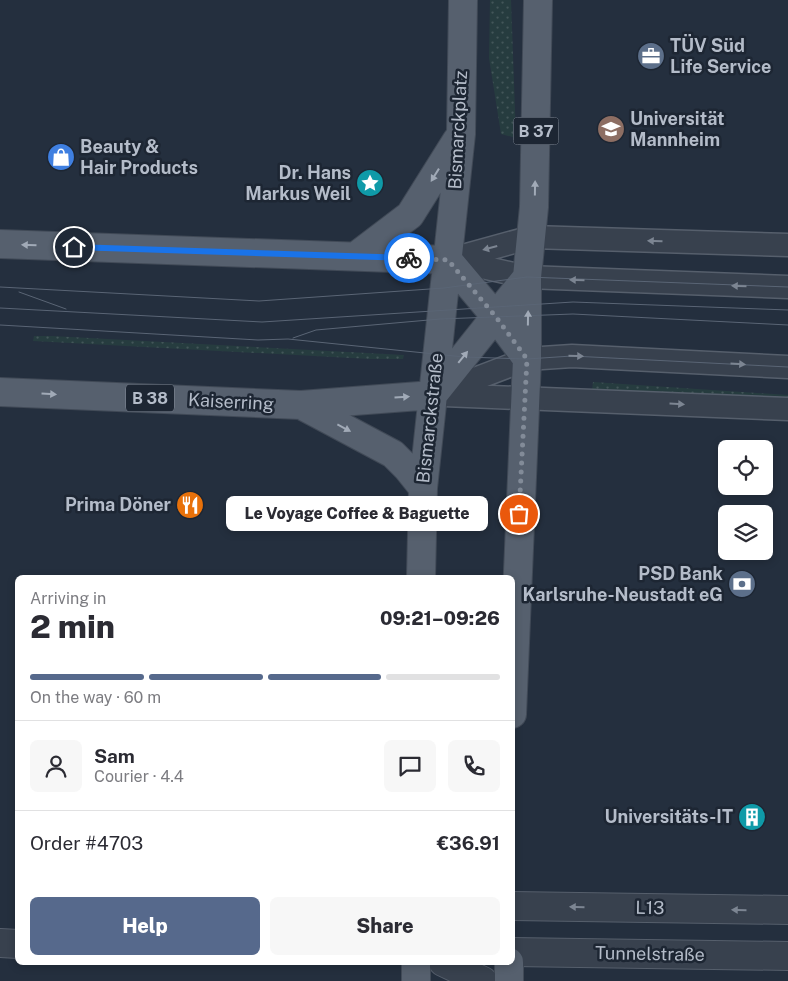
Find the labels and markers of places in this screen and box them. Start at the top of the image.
place label: TÜV Süd Life Service [670,34,771,77]
office icon: TÜV Süd Life Service [636,41,666,71]
place label: Universität Mannheim [630,108,725,150]
school or university icon: Universität Mannheim [596,114,626,144]
place label: Beauty & Hair Products [80,136,198,178]
shop icon: Beauty & Hair Products [46,142,76,172]
place label: Dr. Hans Markus Weil [245,162,351,204]
place icon: Dr. Hans Markus Weil [355,168,385,198]
pin [53,226,95,268]
restaurant icon: Prima Döner [175,490,205,520]
pin [498,493,540,535]
place label: Prima Döner [65,494,172,515]
callout: Le Voyage Coffee & Baguette [226,496,489,532]
place label: PSD Bank Karlsruhe-Neustadt eG [523,563,724,605]
bank icon: PSD Bank Karlsruhe-Neustadt eG [727,569,757,599]
building icon: Universitäts-IT [737,802,767,832]
place label: Universitäts-IT [604,806,733,827]

